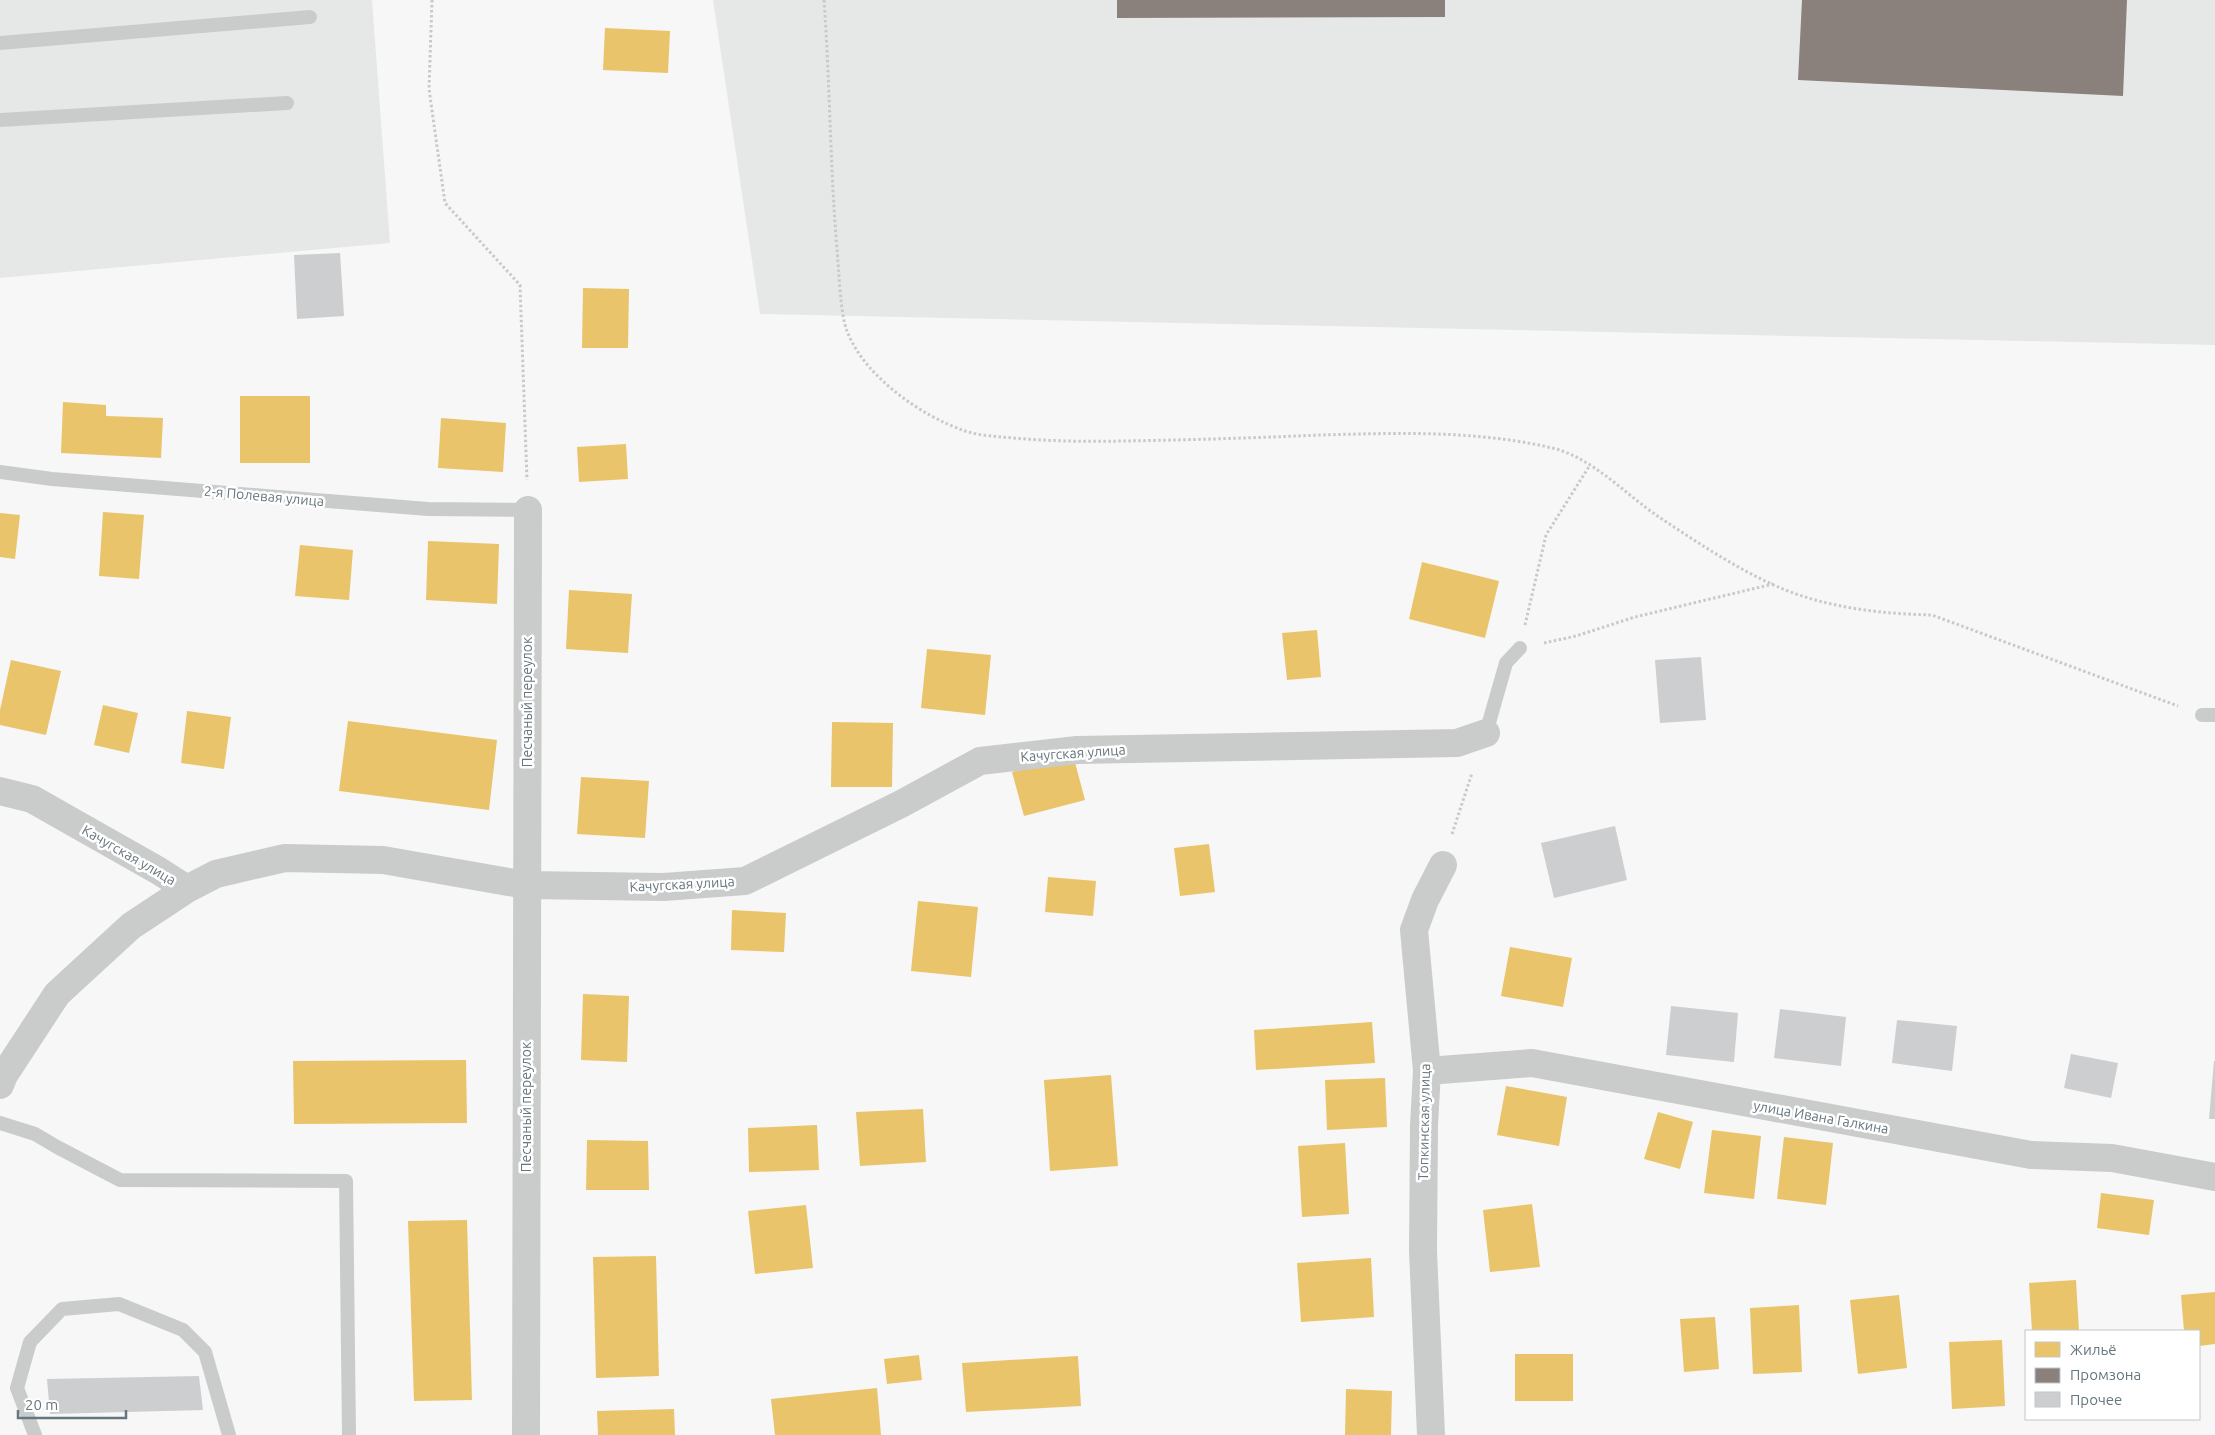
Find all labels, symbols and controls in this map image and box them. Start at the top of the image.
street label: 2-я Полевая улица [203,483,325,509]
street label: Песчаный переулок [519,637,535,767]
street label: Качугская улица [1020,741,1126,765]
street label: Качугская улица [79,822,179,888]
street label: Качугская улица [629,873,735,895]
street label: Песчаный переулок [518,1042,534,1172]
street label: Топкинская улица [1415,1063,1433,1181]
street label: улица Ивана Галкина [1752,1097,1890,1137]
legend [2025,1330,2200,1420]
text: Жильё [2070,1341,2117,1358]
text: Промзона [2070,1366,2141,1383]
scale bar [18,1388,125,1420]
text: Прочее [2070,1391,2122,1408]
text: 20 m [25,1396,58,1413]

